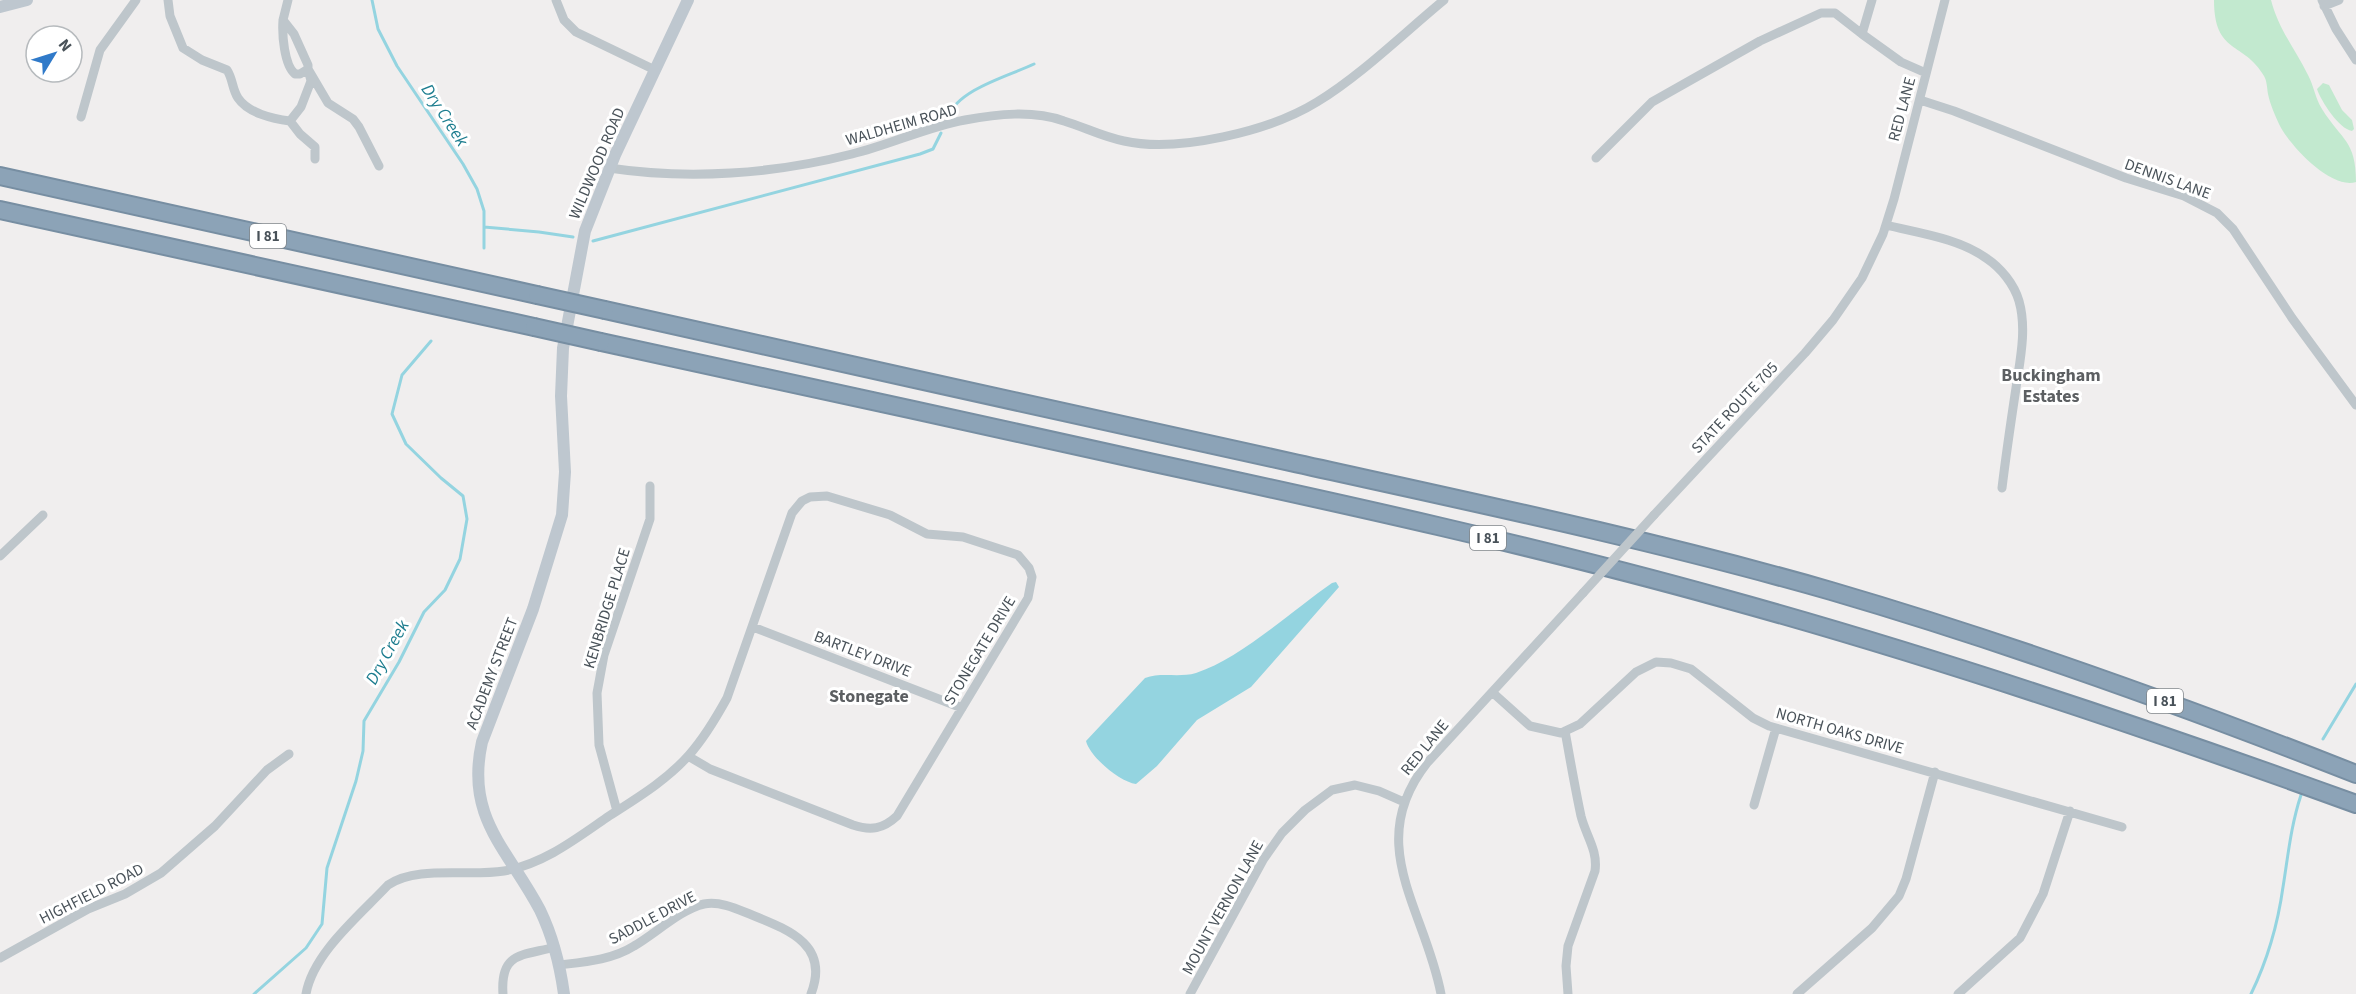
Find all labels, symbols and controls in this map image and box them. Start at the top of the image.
north arrow [24,24,84,84]
text: N [53,34,77,56]
street label: RED LANE [1883,75,1921,144]
water label: Dry Creek [415,79,474,152]
street label: WALDHEIM ROAD [843,99,960,151]
street label: WILDWOOD ROAD [564,104,630,223]
street label: DENNIS LANE [2122,153,2214,205]
road number: I 81 [250,224,286,248]
street label: STATE ROUTE 705 [1686,357,1783,458]
district label: Buckingham Estates [2001,363,2101,409]
road number: I 81 [1470,526,1506,550]
street label: KENBRIDGE PLACE [578,545,636,671]
street label: STONEGATE DRIVE [939,592,1021,709]
street label: ACADEMY STREET [460,614,524,733]
water label: Dry Creek [359,615,416,689]
street label: BARTLEY DRIVE [811,625,914,683]
district label: Stonegate [829,684,909,709]
road number: I 81 [2147,689,2183,713]
street label: NORTH OAKS DRIVE [1773,702,1906,760]
street label: RED LANE [1396,715,1454,780]
street label: MOUNT VERNON LANE [1177,836,1269,979]
street label: HIGHFIELD ROAD [35,858,148,930]
street label: SADDLE DRIVE [605,886,700,950]

